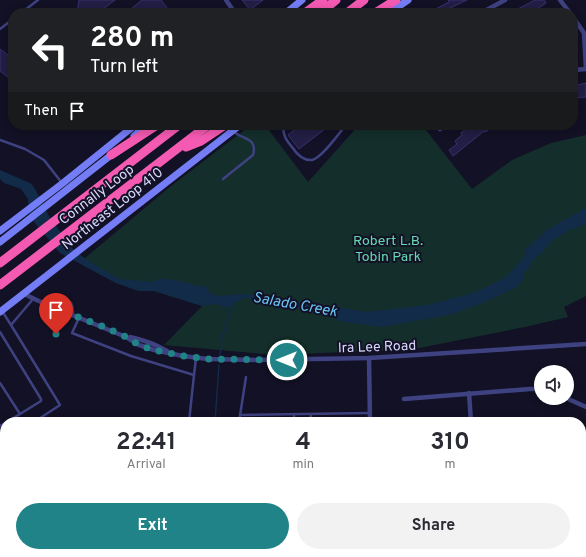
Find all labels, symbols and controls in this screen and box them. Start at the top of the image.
text: 280 m [90,21,174,57]
icon: left [24,24,76,76]
text: Turn left [90,56,158,79]
icon: arrive [66,100,88,122]
text: Then [24,102,58,121]
street label: Connally Loop [56,161,138,229]
street label: Northeast Loop 410 [59,164,167,254]
park label: Robert L.B. Tobin Park [353,233,423,266]
water label: Salado Creek [251,289,339,322]
pin [39,293,73,334]
icon: arrive [45,299,67,321]
street label: Ira Lee Road [337,338,417,357]
position arrow [266,339,308,381]
map controls [534,365,574,405]
button: sound [534,365,574,405]
text: 22:41 [116,428,176,458]
text: 4 [296,428,311,458]
text: 310 [430,428,470,458]
text: Arrival [127,457,166,473]
text: min [292,457,314,473]
text: m [445,457,456,473]
button: Exit [16,503,289,549]
button: Share [297,503,570,549]

